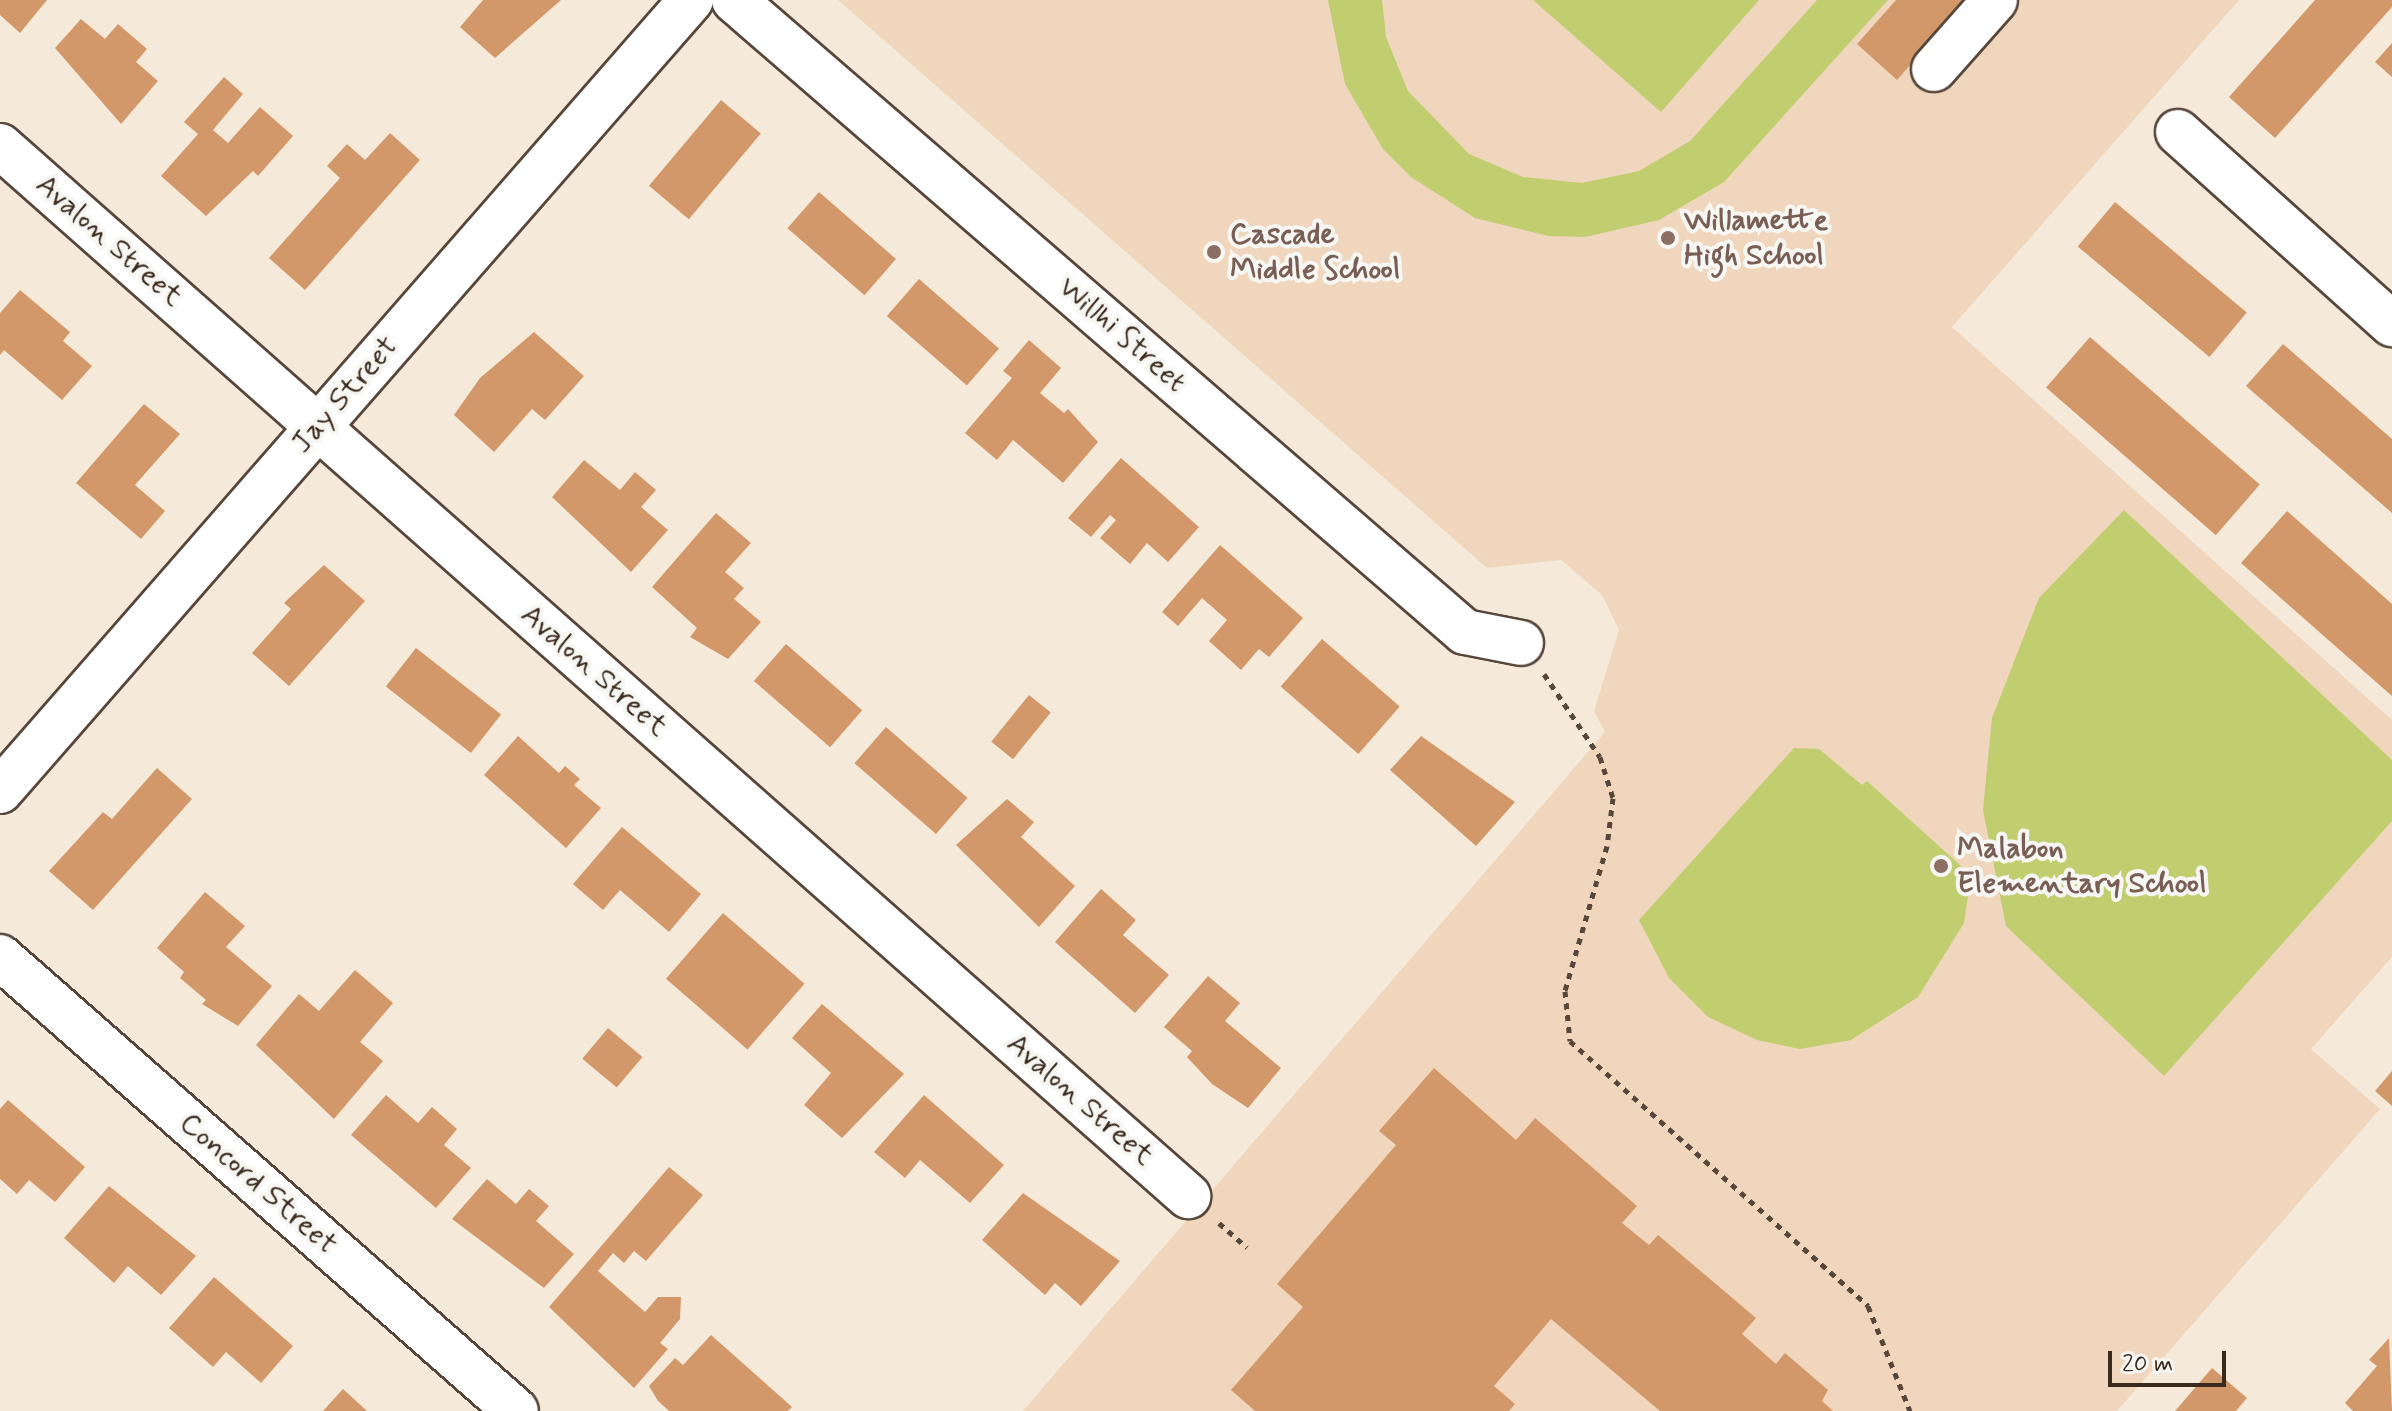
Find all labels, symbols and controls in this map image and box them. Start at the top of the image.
street label: Avalon Street [28,167,190,315]
place label: Willamette High School [1684,203,1828,274]
place label: Cascade Middle School [1230,217,1402,288]
marker: Willamette High School [1659,229,1677,247]
marker: Cascade Middle School [1205,243,1223,261]
street label: Willhi Street [1049,268,1195,402]
street label: Jay Street [285,330,405,460]
street label: Avalon Street [513,597,675,745]
place label: Malabon Elementary School [1957,831,2206,902]
marker: Malabon Elementary School [1932,857,1950,875]
street label: Avalon Street [999,1026,1161,1174]
street label: Concord Street [172,1106,344,1262]
scale bar [2112,1335,2230,1385]
text: 20 m [2122,1349,2173,1380]

